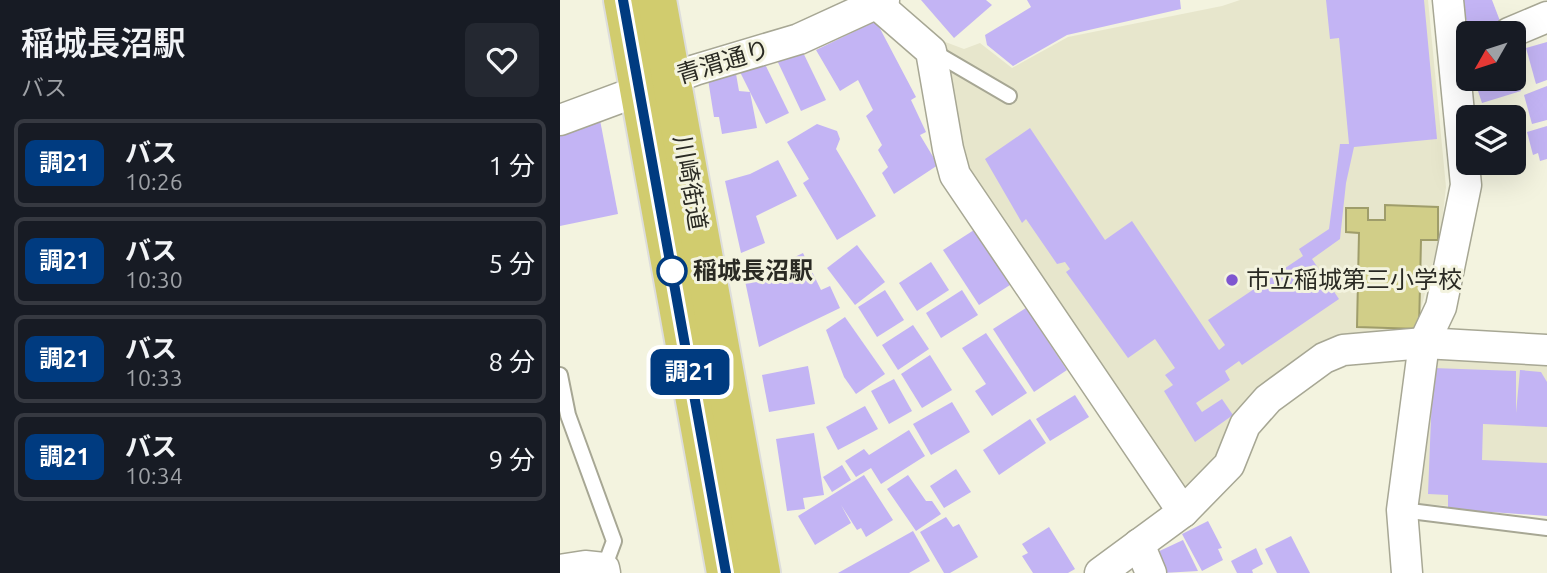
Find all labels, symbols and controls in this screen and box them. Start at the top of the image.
north arrow [1456,21,1526,91]
map controls [1456,21,1526,175]
button: heart [465,23,539,97]
text: 稲城長沼駅 [21,24,186,61]
street label: 青渭通り [673,35,773,88]
text: バス [21,75,67,100]
button: layers [1456,105,1526,175]
street label: 川崎街道 [669,133,712,233]
text: バス [125,138,177,167]
text: 調21 [39,149,90,176]
text: 1 分 [488,151,535,180]
text: 10:26 [125,169,183,194]
text: バス [125,236,177,265]
text: 調21 [39,247,90,274]
text: 5 分 [488,249,535,278]
marker: 稲城長沼駅 [657,256,687,286]
place label: 稲城長沼駅 [693,257,813,284]
place label: 市立稲城第三小学校 [1246,266,1462,293]
text: 10:30 [125,267,183,292]
marker: 市立稲城第三小学校 [1224,272,1240,288]
text: バス [125,334,177,363]
text: 調21 [39,345,90,372]
text: 8 分 [488,347,535,376]
line badge: 調21 [650,349,730,395]
text: 調21 [664,358,716,385]
text: 10:33 [125,365,183,390]
text: バス [125,432,177,461]
text: 調21 [39,443,90,470]
text: 9 分 [488,445,535,474]
text: 10:34 [125,463,183,488]

